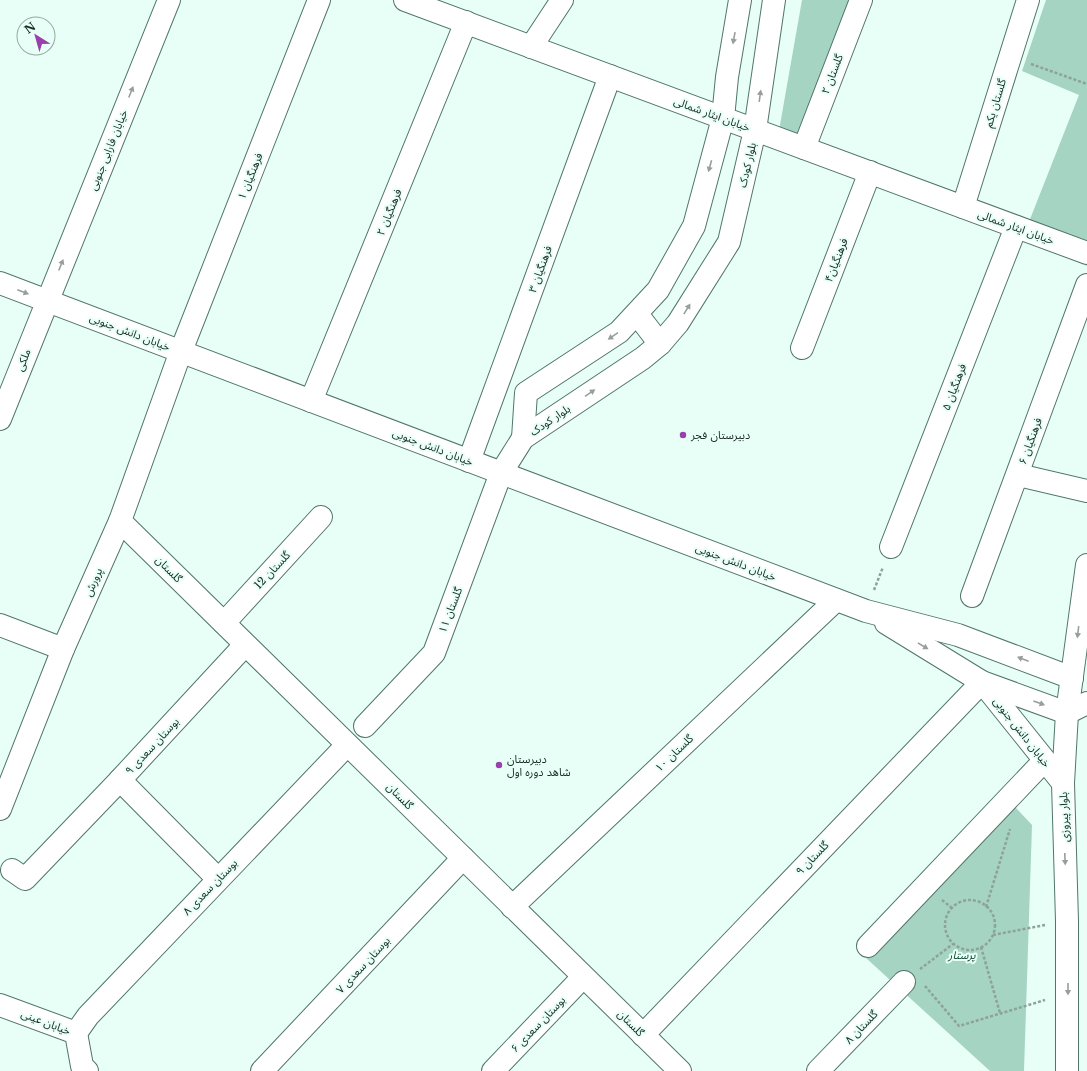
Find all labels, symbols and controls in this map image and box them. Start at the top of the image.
north arrow [16,16,56,56]
text: N [22,19,39,37]
one-way arrow [730,32,736,45]
street label: گلستان ۲ [818,52,846,96]
street label: گلستان یکم [981,76,1011,130]
one-way arrow [129,86,135,98]
one-way arrow [757,90,763,102]
street label: خیابان ایثار شمالی [672,94,753,135]
street label: خیابان فارابی جنوبی [85,107,131,192]
street label: بلوار کودک [735,141,759,189]
street label: فرهنگیان ۱ [234,151,266,201]
one-way arrow [707,160,713,172]
street label: فرهنگیان ۲ [373,187,405,237]
street label: خیابان ایثار شمالی [976,207,1057,248]
street label: فرهنگیان۴ [821,236,851,284]
street label: فرهنگیان ۳ [525,244,555,294]
one-way arrow [59,258,65,270]
one-way arrow [18,290,30,296]
one-way arrow [683,304,691,314]
street label: خیابان دانش جنوبی [88,310,173,354]
one-way arrow [607,332,619,339]
street label: ملکی [12,347,34,373]
street label: فرهنگیان ۵ [939,362,969,412]
one-way arrow [585,389,595,397]
street label: بلوار کودک [527,401,573,439]
street label: فرهنگیان ۶ [1015,416,1045,466]
street label: خیابان دانش جنوبی [391,425,476,469]
place label: دبیرستان فجر [690,428,750,442]
marker: دبیرستان فجر [678,430,688,440]
street label: خیابان دانش جنوبی [694,540,779,584]
street label: گلستان 12 [251,548,293,592]
street label: گلستان [153,553,186,586]
street label: پرورش [81,566,106,599]
street label: گلستان ۱۱ [435,585,465,635]
one-way arrow [1075,626,1082,638]
one-way arrow [918,642,928,650]
one-way arrow [1016,656,1028,662]
street label: خیابان دانش جنوبی [990,694,1054,770]
one-way arrow [1034,700,1046,706]
street label: بوستان سعدی ۹ [122,715,182,777]
street label: گلستان ۱۰ [652,731,696,775]
place label: دبیرستان شاهد دوره اول [507,752,571,779]
marker: دبیرستان شاهد دوره اول [494,760,504,770]
street label: گلستان [384,780,417,813]
street label: بلوار پیروزی [1056,792,1073,842]
street label: گلستان ۹ [793,838,832,878]
one-way arrow [1062,853,1069,865]
street label: بوستان سعدی ۸ [180,856,240,918]
street label: بوستان سعدی ۷ [333,934,393,996]
park label: پرستار [947,948,976,963]
one-way arrow [1065,983,1071,996]
street label: بوستان سعدی ۶ [508,993,568,1055]
street label: خیابان عینی [19,1006,73,1038]
street label: گلستان [615,1007,648,1040]
street label: گلستان ۸ [842,1007,881,1047]

